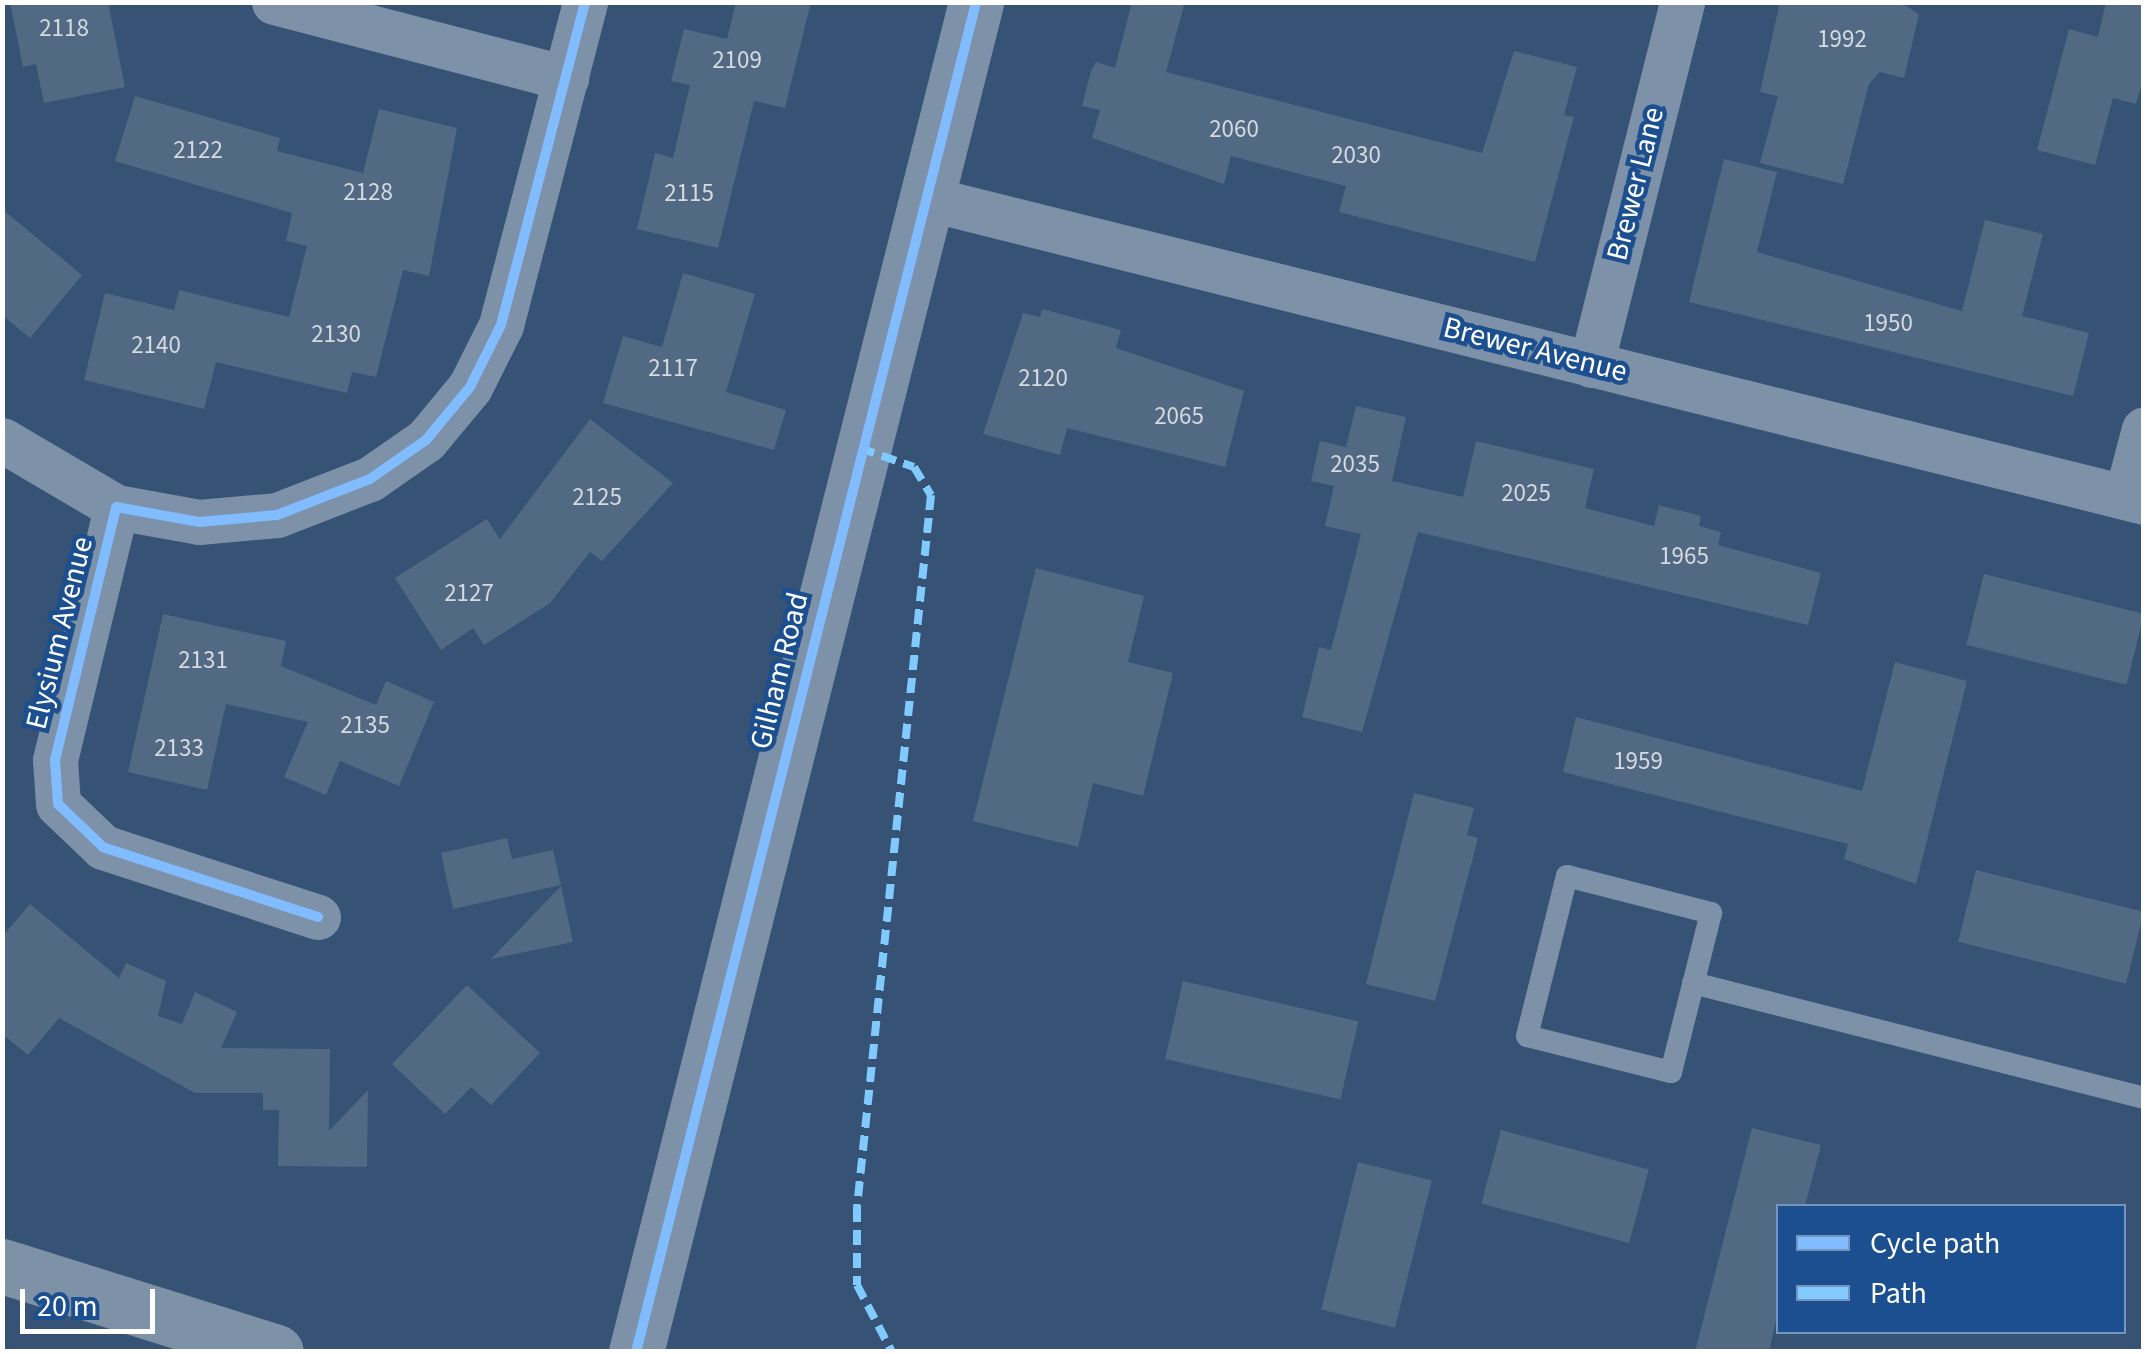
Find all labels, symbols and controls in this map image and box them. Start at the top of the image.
house number: 2118 [39,13,89,43]
house number: 1992 [1817,24,1867,54]
house number: 2109 [712,45,762,75]
street label: Brewer Lane [1600,104,1672,264]
house number: 2060 [1209,114,1259,144]
house number: 2122 [173,135,223,165]
house number: 2030 [1331,140,1381,170]
house number: 2128 [343,177,393,207]
house number: 2115 [664,178,714,208]
house number: 1950 [1863,308,1913,338]
street label: Brewer Avenue [1439,310,1631,390]
house number: 2130 [311,319,361,349]
house number: 2140 [131,330,181,360]
house number: 2117 [648,353,698,383]
house number: 2120 [1018,363,1068,393]
house number: 2065 [1154,401,1204,431]
house number: 2035 [1330,449,1380,479]
house number: 2025 [1501,478,1551,508]
house number: 2125 [572,482,622,512]
street label: Elysium Avenue [19,533,101,733]
house number: 1965 [1659,541,1709,571]
house number: 2127 [444,578,494,608]
street label: Gilham Road [743,589,817,753]
house number: 2131 [178,645,228,675]
house number: 2135 [340,710,390,740]
house number: 2133 [154,733,204,763]
house number: 1959 [1613,746,1663,776]
legend [1776,1204,2126,1334]
text: Cycle path [1870,1222,2000,1265]
scale bar [25,1269,160,1331]
text: Path [1870,1272,1927,1315]
text: 20 m [37,1285,98,1328]

